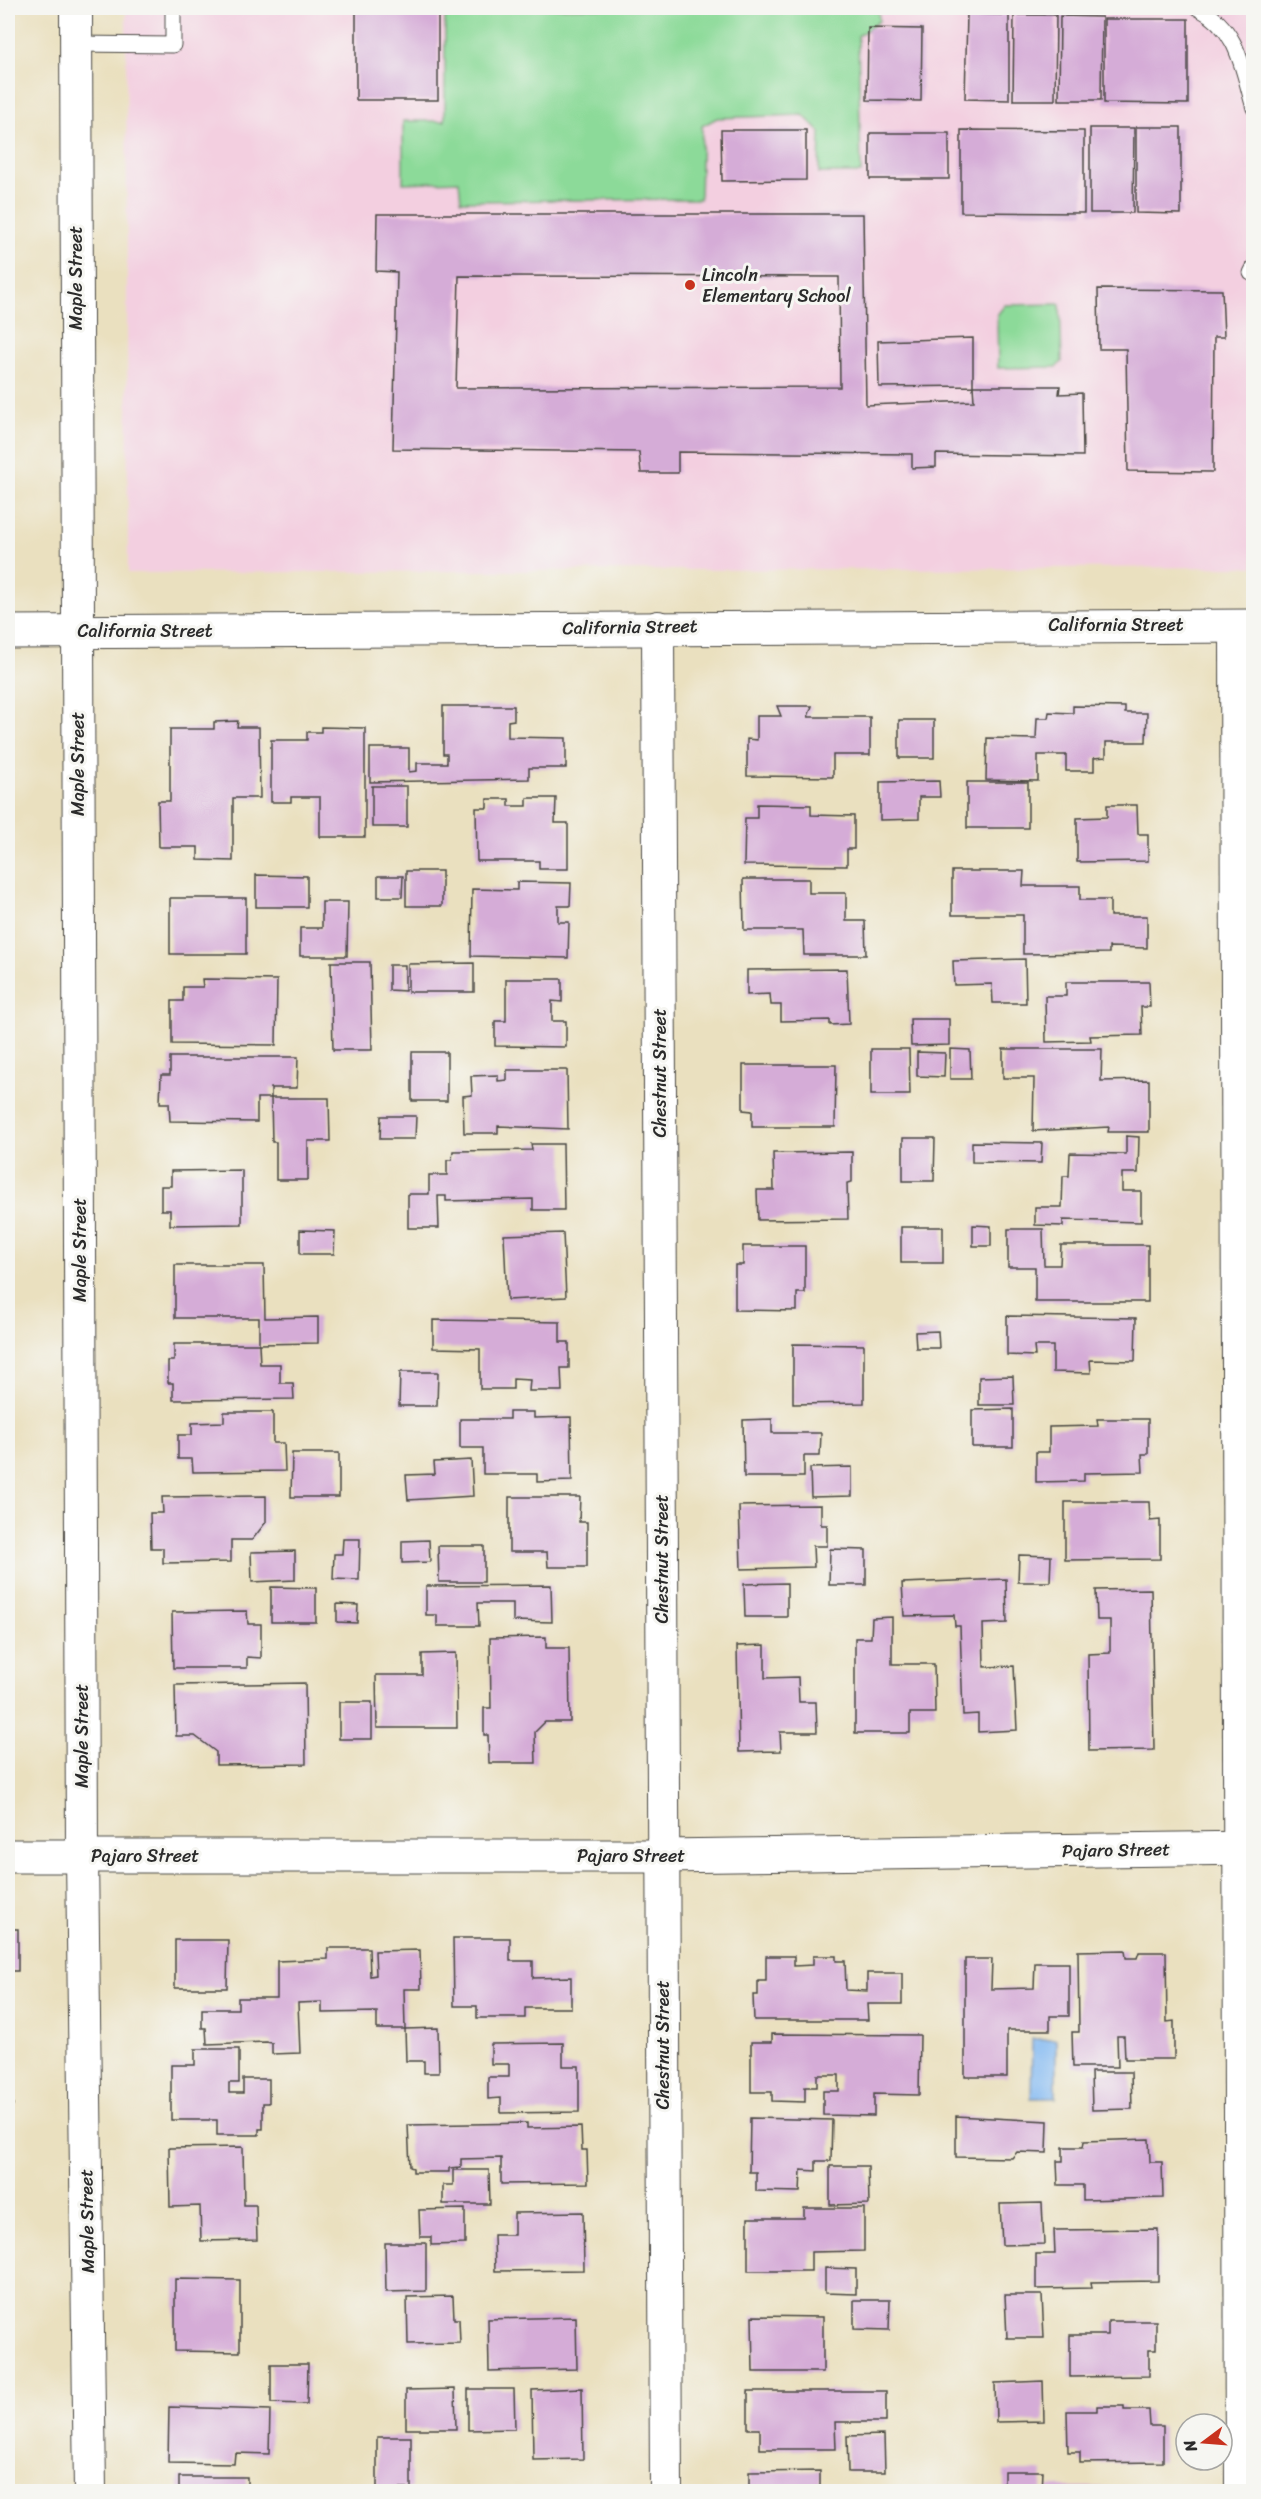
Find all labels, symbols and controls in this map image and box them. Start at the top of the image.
street label: Maple Street [60,226,92,330]
place label: Lincoln Elementary School [702,259,851,312]
marker: Lincoln Elementary School [683,278,697,292]
street label: California Street [1048,609,1184,641]
street label: California Street [562,610,698,644]
street label: California Street [77,615,213,647]
street label: Maple Street [62,712,94,816]
street label: Chestnut Street [644,1008,676,1138]
street label: Maple Street [64,1198,96,1302]
street label: Chestnut Street [646,1494,678,1624]
street label: Maple Street [66,1684,98,1788]
street label: Pajaro Street [1062,1833,1170,1867]
street label: Pajaro Street [91,1840,199,1872]
street label: Pajaro Street [577,1840,685,1872]
street label: Chestnut Street [647,1980,679,2110]
street label: Maple Street [70,2169,104,2273]
north arrow [1174,2412,1234,2472]
text: N [1174,2436,1206,2456]

